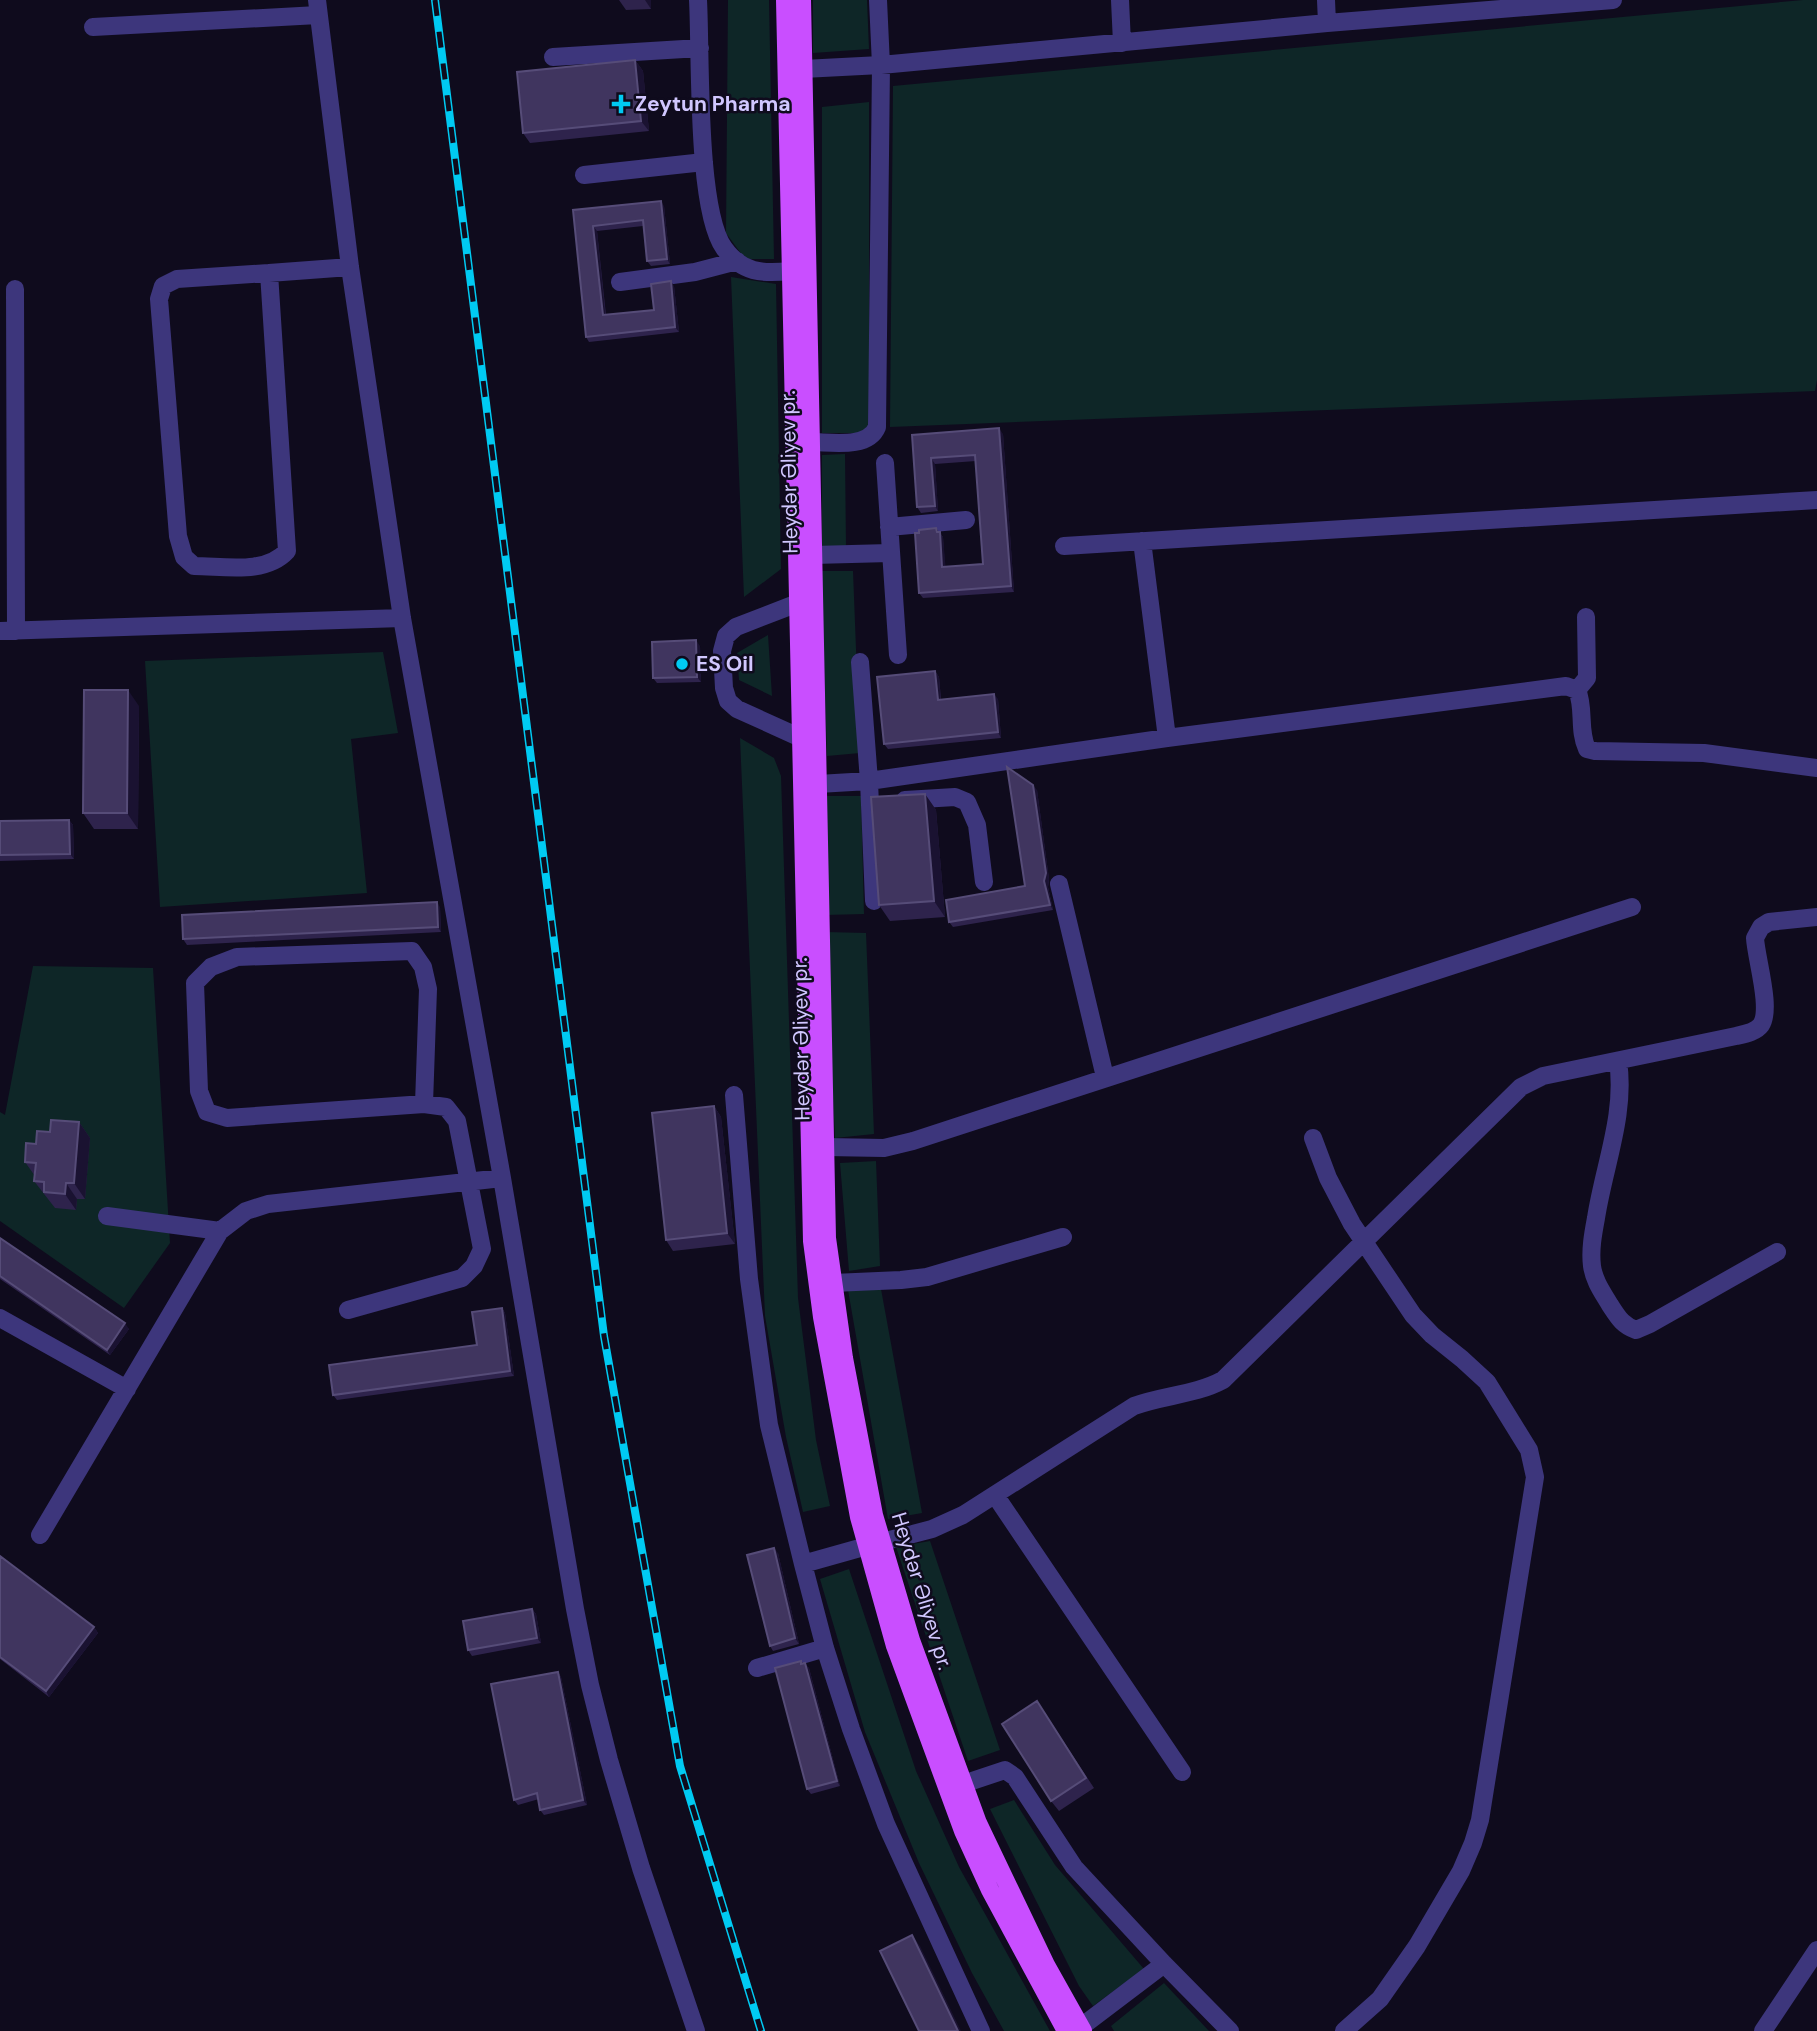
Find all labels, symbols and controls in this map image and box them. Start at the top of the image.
place label: Zeytun Pharma [635,90,791,118]
marker: Zeytun Pharma [613,96,629,112]
street label: Heydər Əliyev pr. [774,390,804,554]
place label: ES Oil [696,650,754,678]
marker: ES Oil [674,656,690,672]
street label: Heydər Əliyev pr. [786,957,816,1121]
street label: Heydər Əliyev pr. [885,1509,959,1673]

